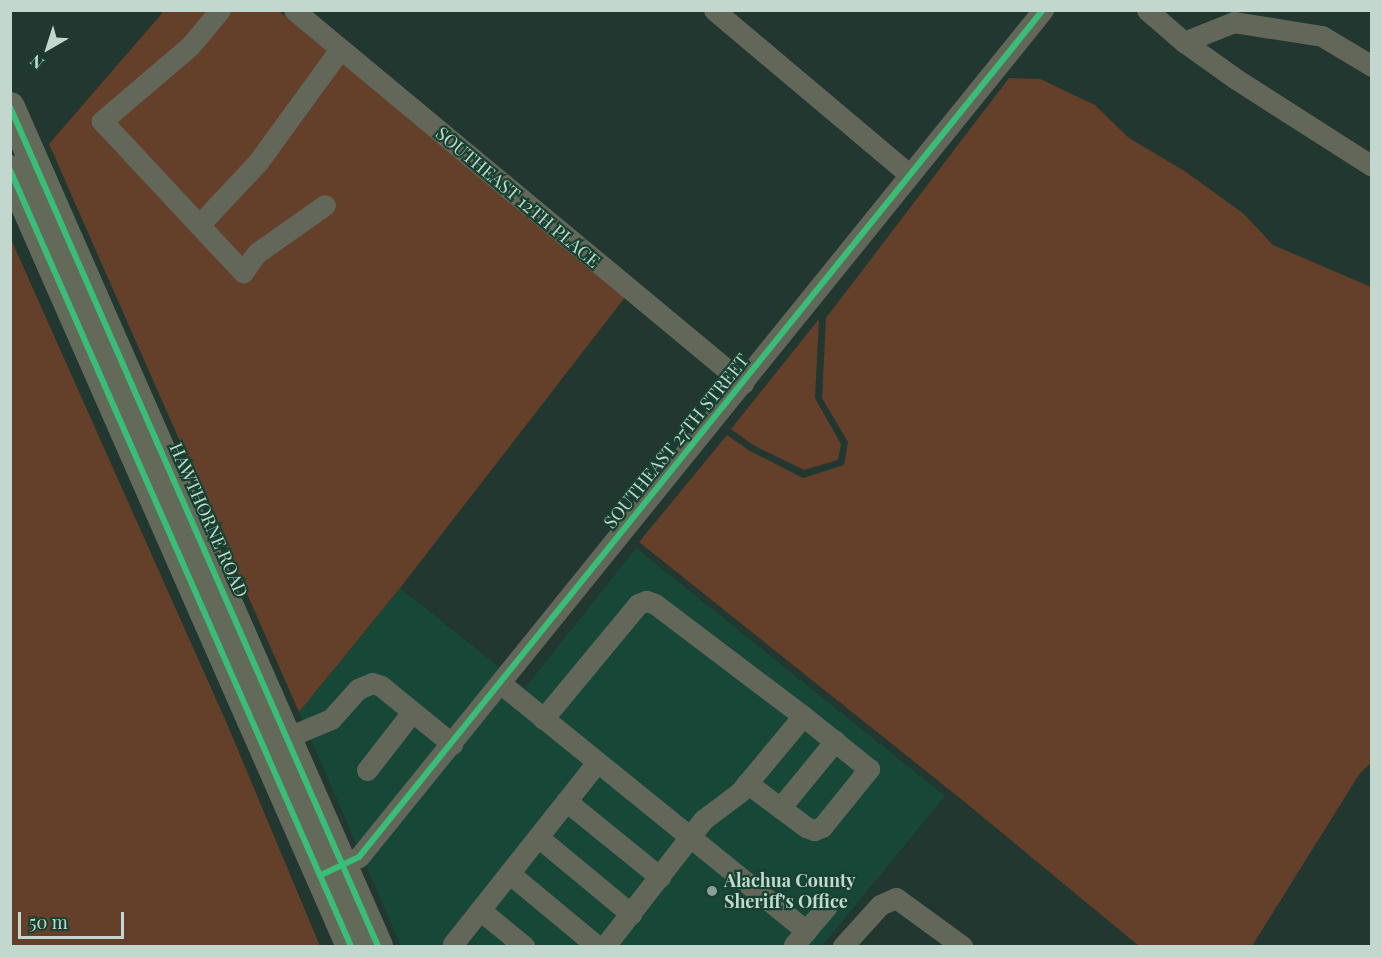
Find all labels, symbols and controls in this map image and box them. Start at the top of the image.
north arrow [18,18,78,78]
text: N [25,51,47,74]
street label: SOUTHEAST 12TH PLACE [431,122,605,272]
street label: SOUTHEAST 27TH STREET [599,349,753,533]
street label: HAWTHORNE ROAD [165,439,253,601]
place label: Alachua County Sheriff's Office [724,870,856,912]
marker: Alachua County Sheriff's Office [705,884,719,898]
scale bar [21,900,128,938]
text: 50 m [29,910,68,934]

